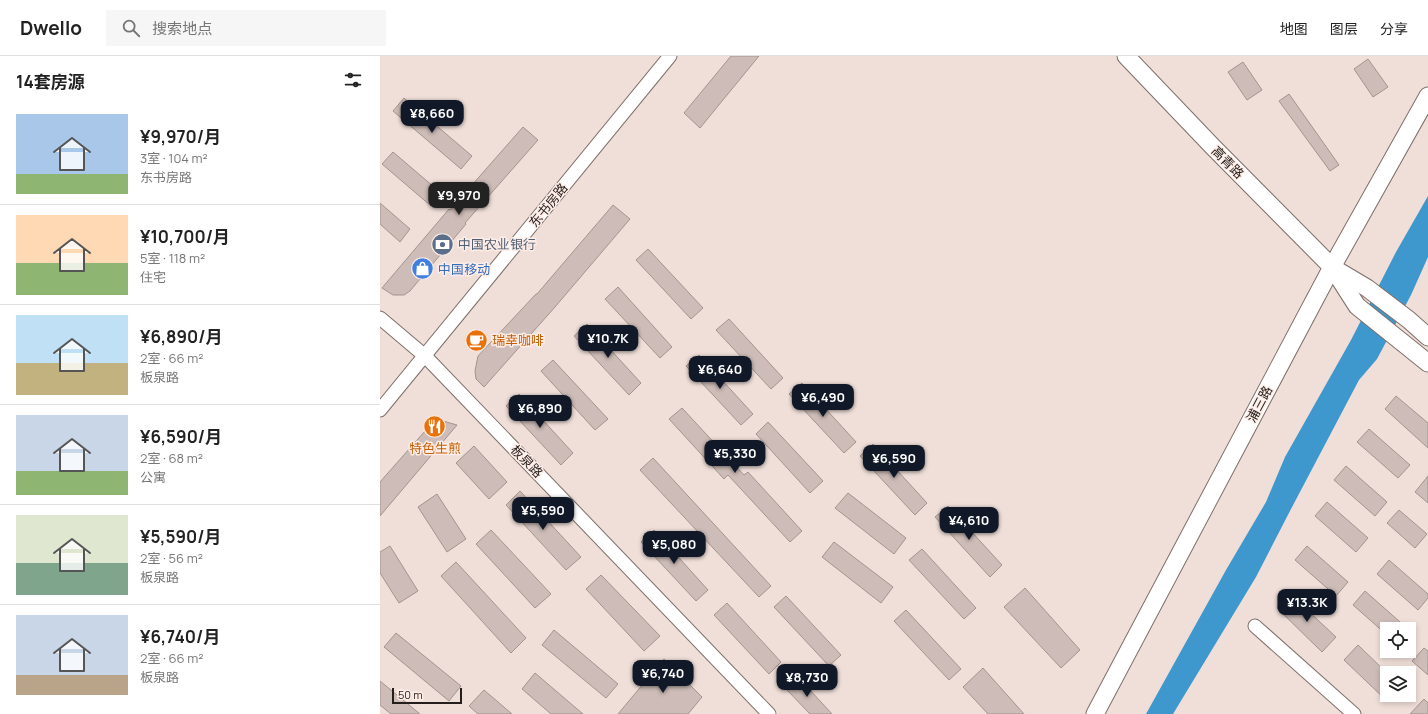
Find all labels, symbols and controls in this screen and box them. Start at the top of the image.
search box [106,10,386,46]
text: Dwello [20,15,82,41]
icon: search [120,17,142,39]
text: 搜索地点 [152,18,212,39]
text: 地图 [1280,19,1308,38]
text: 图层 [1330,19,1358,38]
text: 分享 [1380,19,1408,38]
icon: filters [342,69,364,91]
text: 14套房源 [16,70,85,93]
pin: ¥8,660 [399,100,465,134]
text: ¥8,660 [410,104,454,122]
text: ¥9,970/月 [140,125,221,148]
icon: home [48,130,96,178]
street label: 高青路 [1208,142,1248,182]
text: 3室 · 104 m² [140,149,208,167]
text: 东书房路 [140,168,192,186]
street label: 东书房路 [525,179,571,231]
pin: ¥9,970 [426,182,492,216]
text: ¥9,970 [437,186,481,204]
text: ¥10,700/月 [140,225,230,248]
icon: home [48,231,96,279]
bank icon: 中国农业银行 [429,231,455,257]
place label: 中国农业银行 [458,235,536,253]
text: 5室 · 118 m² [140,249,205,267]
shop icon: 中国移动 [410,256,436,282]
place label: 中国移动 [438,260,490,278]
text: 住宅 [140,268,166,286]
text: ¥6,890/月 [140,325,223,348]
pin: ¥10.7K [575,325,641,359]
cafe icon: 瑞幸咖啡 [464,327,490,353]
text: ¥10.7K [587,329,629,347]
icon: home [48,331,96,379]
place label: 瑞幸咖啡 [492,331,544,349]
text: 2室 · 66 m² [140,349,204,367]
pin: ¥6,640 [687,356,753,390]
text: ¥6,640 [698,360,742,378]
text: 板泉路 [140,368,179,386]
street label: 浦三路 [1242,383,1276,425]
pin: ¥6,490 [790,384,856,418]
text: ¥6,490 [801,388,845,406]
pin: ¥6,890 [507,395,573,429]
text: ¥6,890 [518,399,562,417]
restaurant icon: 特色生煎 [422,413,448,439]
text: ¥6,590/月 [140,425,222,448]
icon: home [48,431,96,479]
place label: 特色生煎 [409,439,461,457]
pin: ¥5,330 [702,440,768,474]
street label: 板泉路 [507,441,547,481]
text: ¥5,330 [713,444,757,462]
pin: ¥6,590 [861,445,927,479]
text: 2室 · 68 m² [140,449,203,467]
text: ¥6,590 [872,449,916,467]
text: 公寓 [140,468,166,486]
pin: ¥5,590 [510,497,576,531]
text: ¥5,590 [521,501,565,519]
pin: ¥4,610 [936,507,1002,541]
text: ¥4,610 [949,511,989,529]
text: ¥5,590/月 [140,525,222,548]
icon: home [48,531,96,579]
pin: ¥5,080 [641,531,707,565]
text: ¥5,080 [652,535,696,553]
text: 2室 · 56 m² [140,549,203,567]
text: 板泉路 [140,568,179,586]
pin: ¥13.3K [1274,589,1340,623]
text: ¥13.3K [1286,593,1328,611]
map controls [1380,622,1416,702]
button: locate [1380,622,1416,658]
text: ¥6,740/月 [140,625,220,648]
icon: home [48,631,96,679]
text: 2室 · 66 m² [140,649,204,667]
pin: ¥6,740 [630,660,696,694]
text: ¥6,740 [642,664,684,682]
pin: ¥8,730 [774,664,840,698]
button: layers [1380,666,1416,702]
text: 板泉路 [140,668,179,686]
text: ¥8,730 [786,668,828,686]
scale bar [392,686,462,705]
text: 50 m [398,687,423,702]

